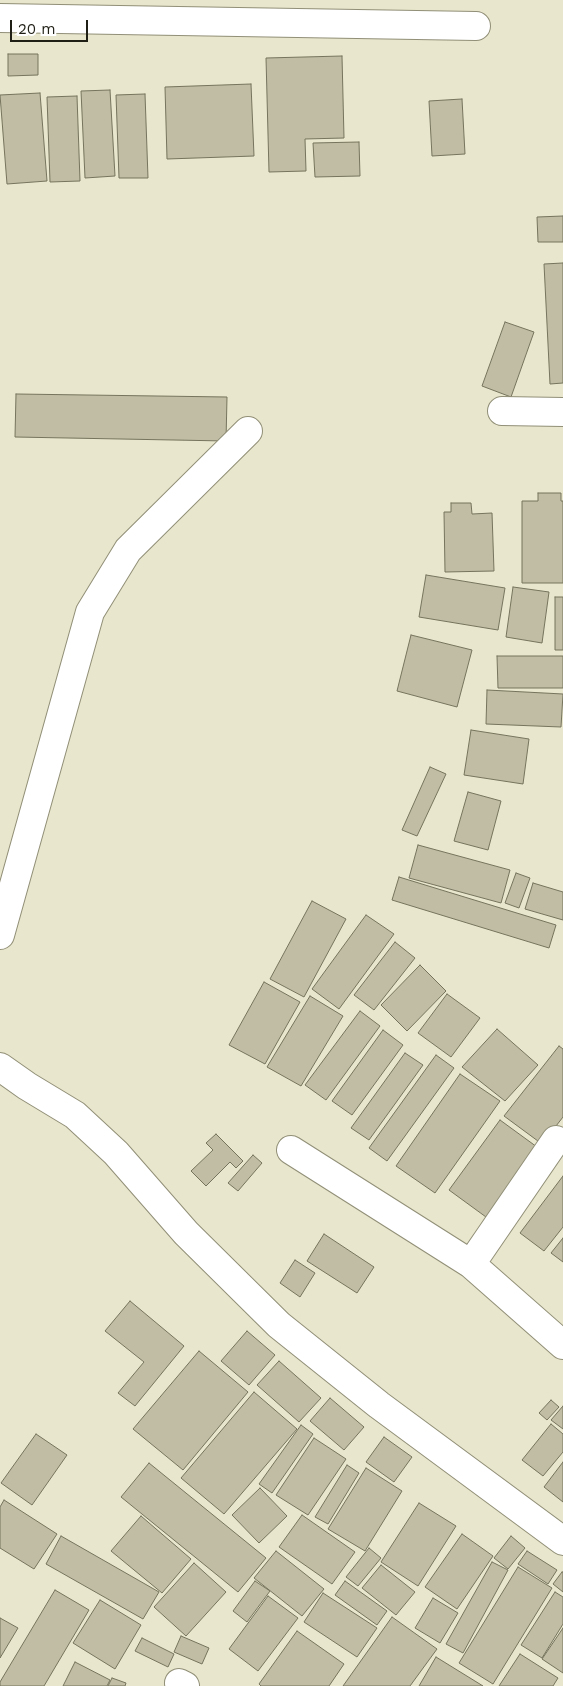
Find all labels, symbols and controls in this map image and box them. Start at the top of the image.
scale bar [12,10,90,42]
text: 20 m [18,20,56,38]

